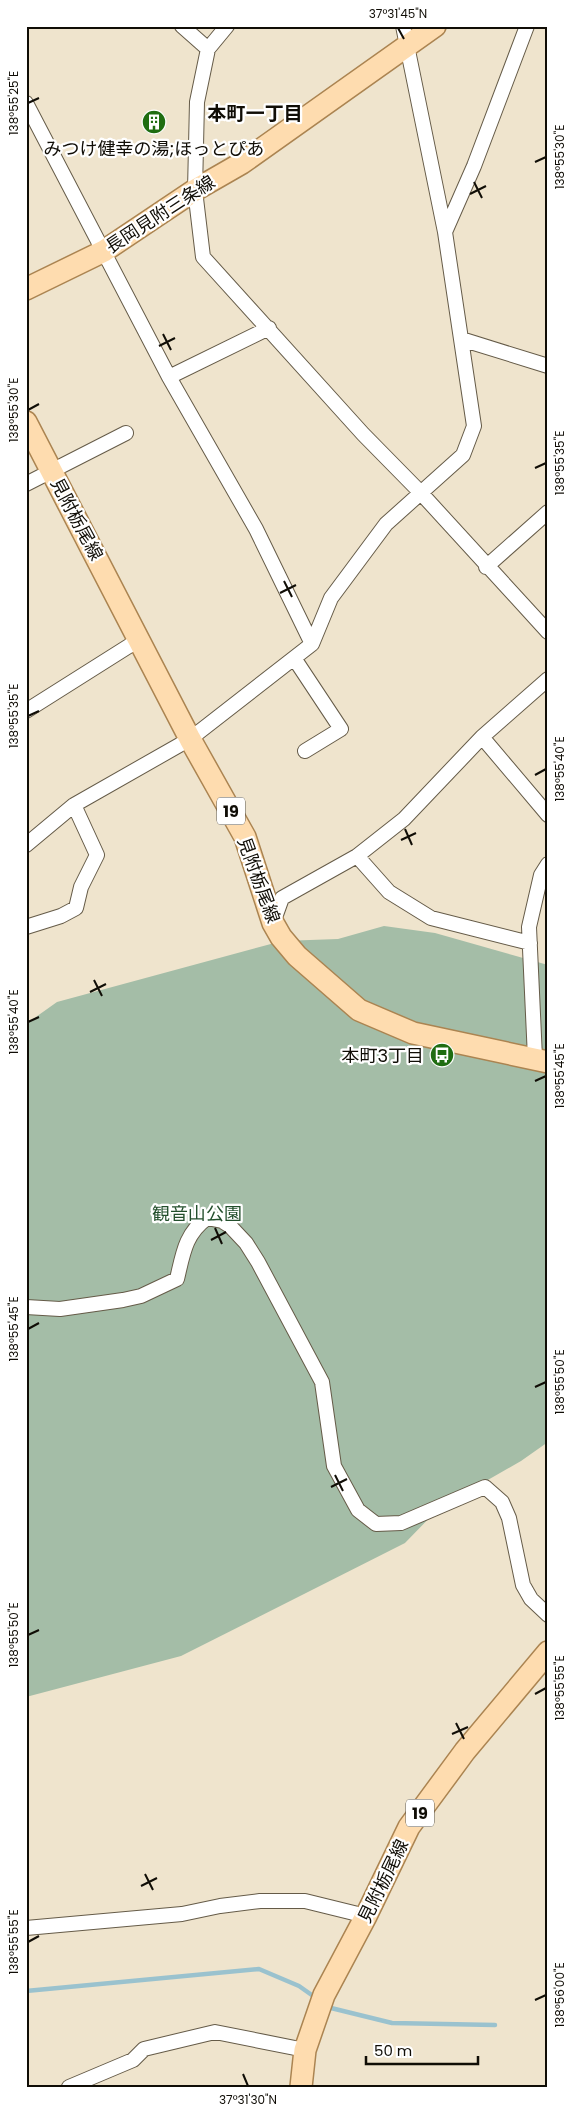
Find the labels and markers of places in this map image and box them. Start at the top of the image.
building icon: みつけ健幸の湯;ほっとぴあ [141,109,167,135]
place label: みつけ健幸の湯;ほっとぴあ [44,136,264,161]
bus stop icon: 本町3丁目 [429,1042,455,1068]
place label: 本町3丁目 [341,1043,424,1068]

